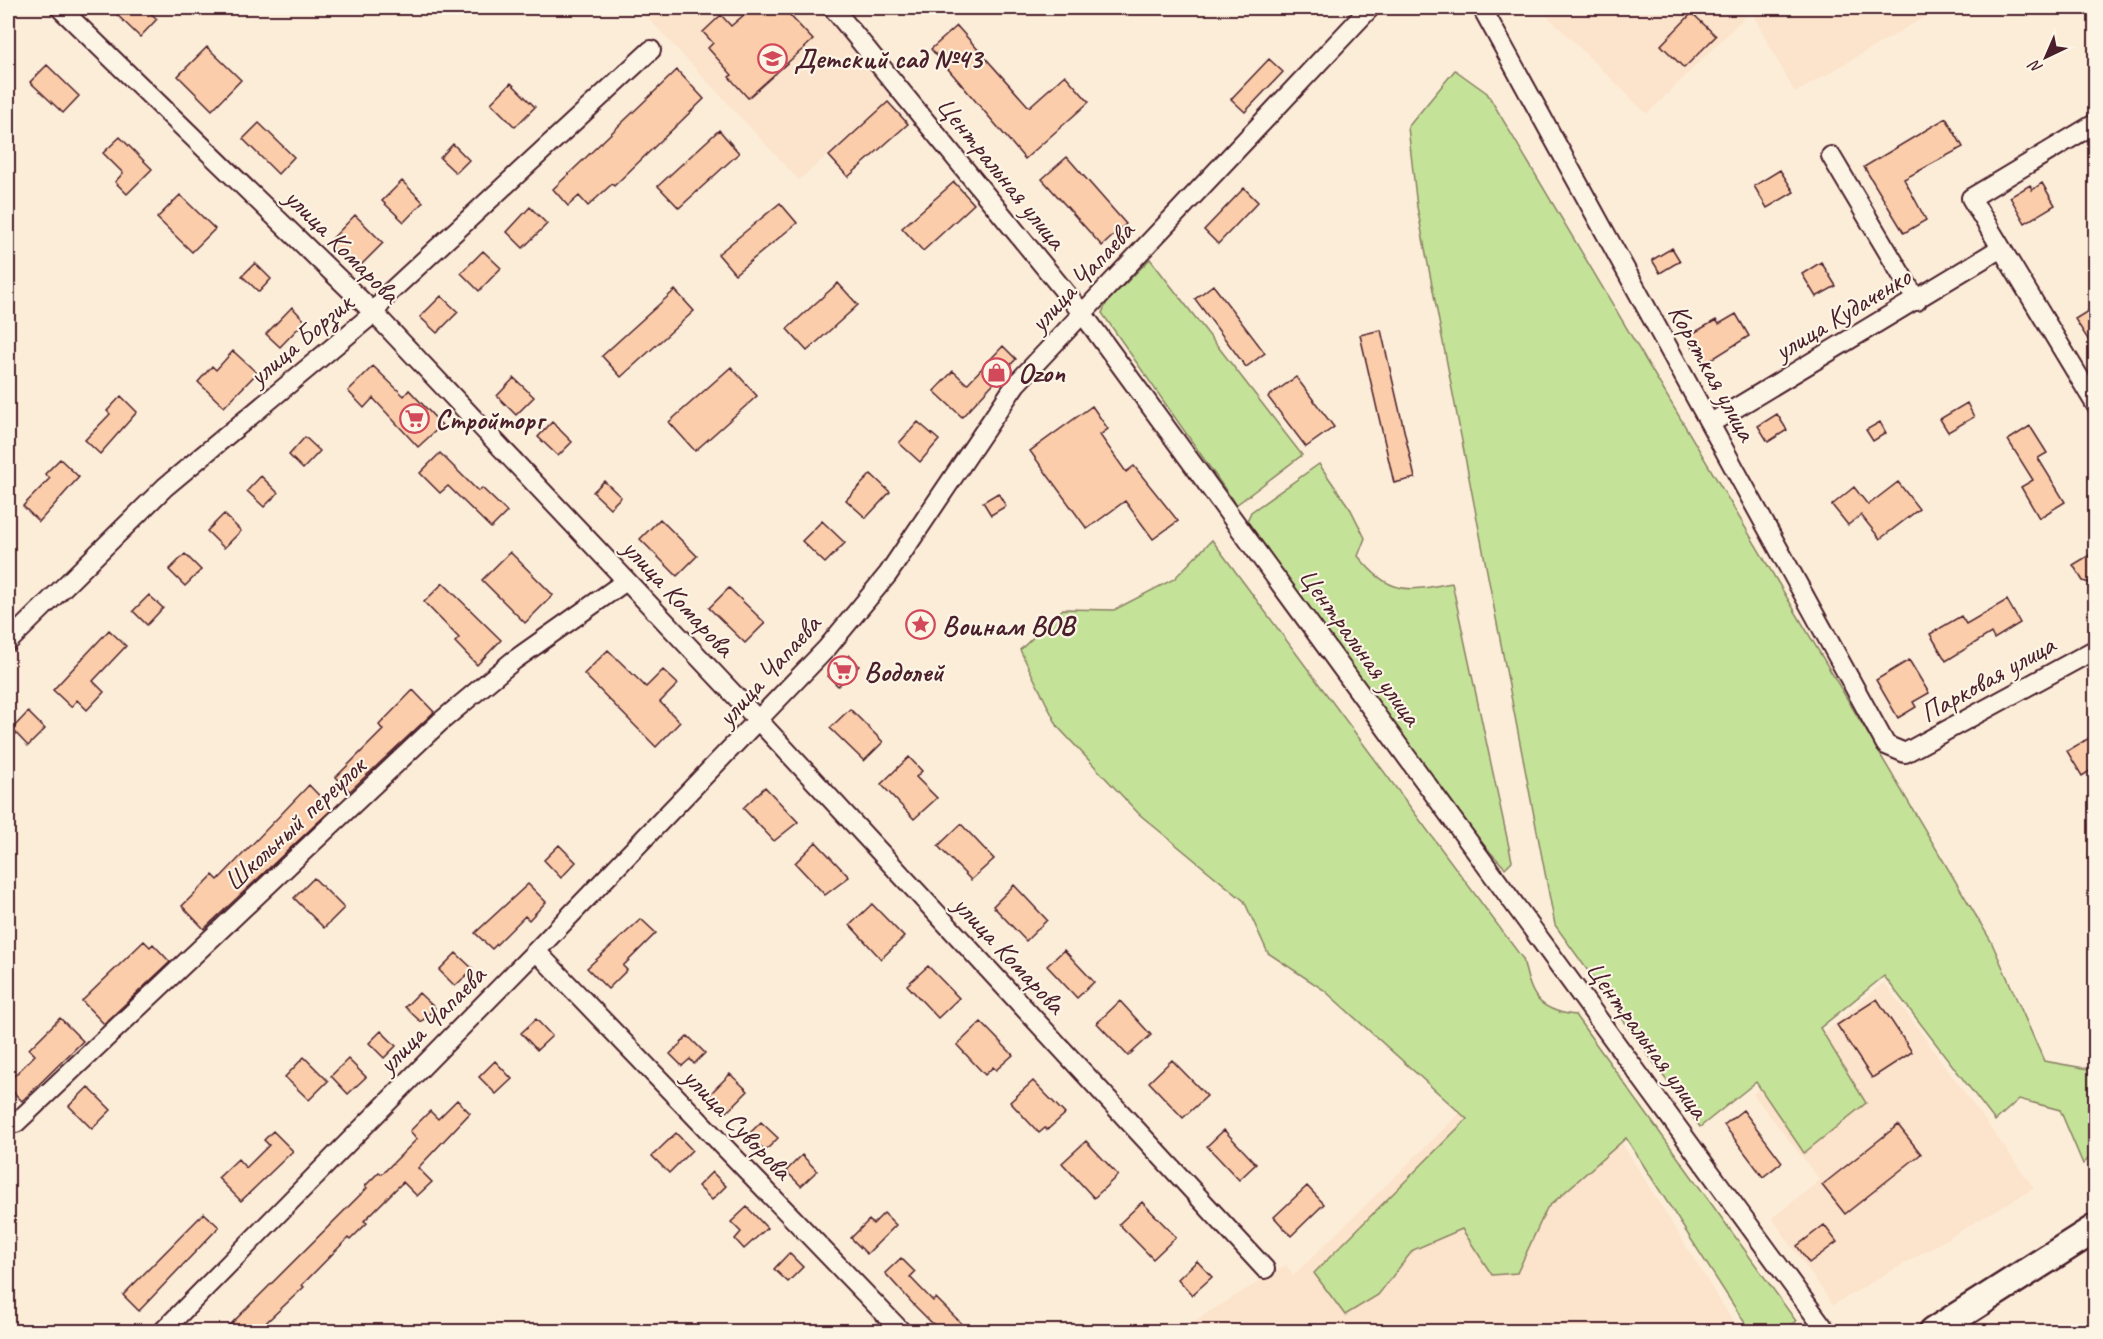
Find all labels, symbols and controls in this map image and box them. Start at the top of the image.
north arrow [2016,27,2076,87]
place label: Детский сад №43 [794,41,984,76]
school or university icon: Детский сад №43 [757,42,789,74]
text: N [2024,54,2047,78]
street label: Центральная улица [929,88,1075,258]
street label: улица Комарова [276,179,409,312]
street label: улица Чапаева [1020,212,1143,341]
street label: улица Кудаченко [1766,258,1919,369]
street label: улица Борзик [239,284,362,395]
street label: Короткая улица [1661,298,1765,448]
place label: Ozon [1018,355,1066,390]
shop icon: Ozon [981,356,1013,388]
place label: Стройторг [435,402,547,437]
supermarket icon: Стройторг [398,403,430,435]
street label: улица Комарова [613,529,744,665]
street label: Центральная улица [1291,560,1431,734]
street label: улица Чапаева [708,606,829,735]
place label: Воинам ВОВ [942,608,1077,643]
place icon: Воинам ВОВ [905,609,937,641]
street label: Парковая улица [1914,626,2062,730]
place label: Водолей [864,654,946,689]
supermarket icon: Водолей [827,655,859,687]
street label: Школьный переулок [216,747,375,898]
street label: улица Комарова [944,886,1075,1022]
street label: Центральная улица [1578,953,1718,1127]
street label: улица Чапаева [368,957,494,1082]
street label: улица Суворова [674,1058,801,1188]

